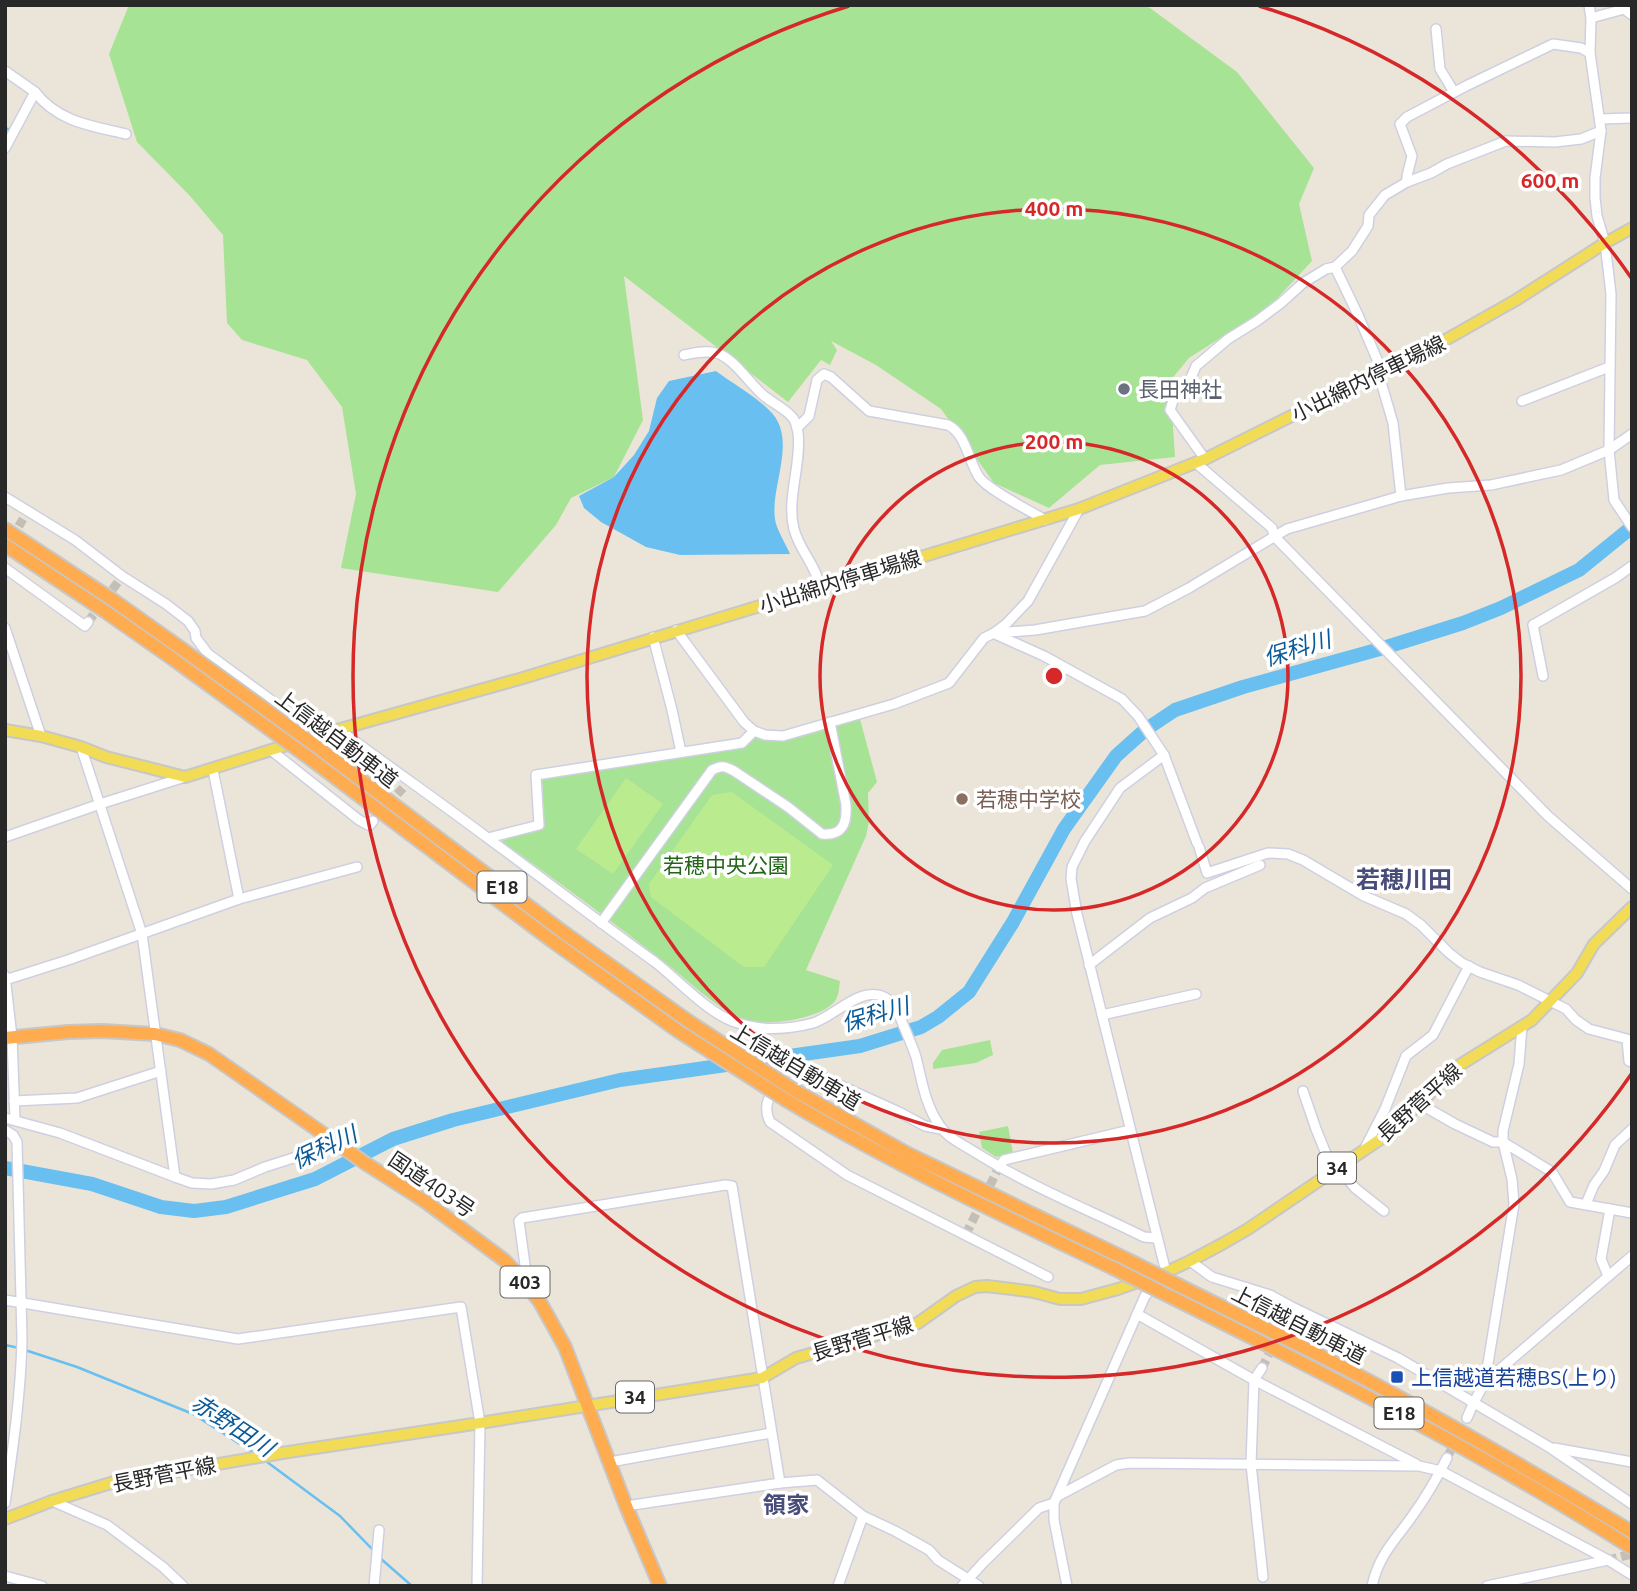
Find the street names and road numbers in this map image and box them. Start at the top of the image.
street label: 小出綿内停車場線 [1287,330,1449,426]
street label: 小出綿内停車場線 [756,545,924,617]
street label: 上信越自動車道 [271,684,403,792]
road number: E18 [477,872,526,902]
street label: 上信越自動車道 [727,1018,865,1114]
street label: 長野菅平線 [1372,1058,1466,1146]
street label: 国道403号 [384,1146,480,1222]
road number: 34 [1318,1152,1356,1184]
road number: 403 [500,1266,550,1298]
street label: 上信越自動車道 [1228,1280,1370,1368]
street label: 長野菅平線 [808,1311,916,1365]
road number: 34 [616,1382,654,1413]
road number: E18 [1374,1398,1424,1428]
street label: 長野菅平線 [110,1452,218,1496]

